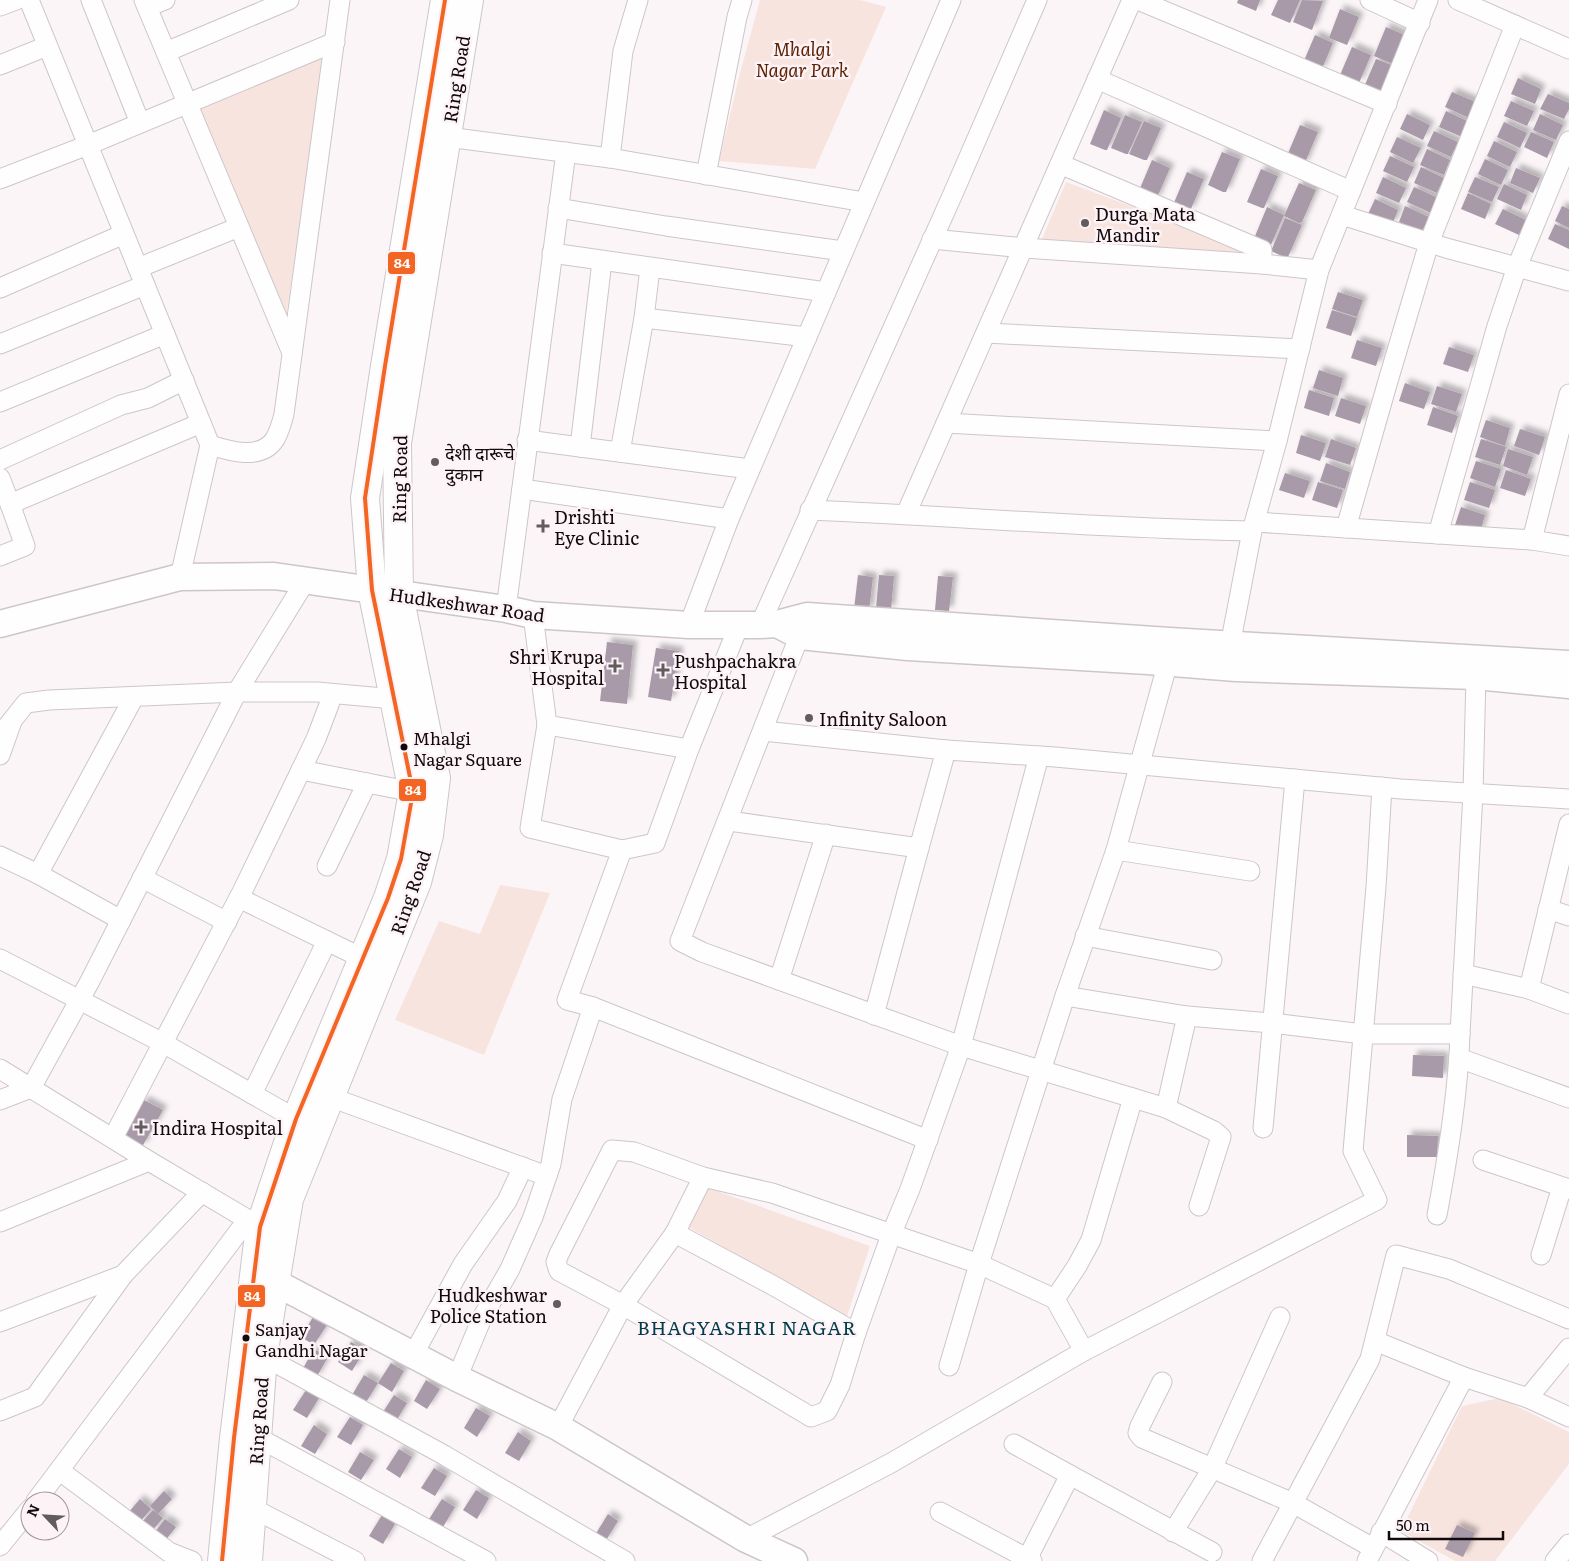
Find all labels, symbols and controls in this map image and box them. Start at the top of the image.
street label: Ring Road [436,33,476,125]
park label: Mhalgi Nagar Park [755,35,849,83]
place label: Durga Mata Mandir [1095,200,1196,248]
marker: Durga Mata Mandir [1079,217,1091,229]
line badge: 84 [387,251,416,275]
text: 84 [394,252,411,272]
street label: Ring Road [385,435,413,523]
place label: देशी दारूचे दुकान [445,439,515,487]
marker: देशी दारूचे दुकान [429,456,441,468]
place label: Drishti Eye Clinic [554,503,639,551]
marker: Drishti Eye Clinic [536,519,550,533]
street label: Hudkeshwar Road [387,580,547,628]
place label: Shri Krupa Hospital [509,643,604,691]
place label: Pushpachakra Hospital [674,647,797,695]
marker: Shri Krupa Hospital [608,659,622,673]
marker: Pushpachakra Hospital [656,663,670,677]
place label: Infinity Saloon [819,705,947,732]
marker: Infinity Saloon [803,712,815,724]
place label: Mhalgi Nagar Square [413,725,522,771]
marker: Mhalgi Nagar Square [399,742,409,752]
line badge: 84 [398,778,427,802]
text: 84 [405,779,422,799]
street label: Ring Road [383,846,437,938]
place label: Indira Hospital [152,1114,283,1141]
marker: Indira Hospital [134,1120,148,1134]
place label: Hudkeshwar Police Station [430,1281,547,1329]
line badge: 84 [237,1284,266,1308]
text: 84 [244,1285,261,1305]
marker: Hudkeshwar Police Station [551,1298,563,1310]
district label: BHAGYASHRI NAGAR [637,1313,857,1341]
place label: Sanjay Gandhi Nagar [255,1316,368,1362]
marker: Sanjay Gandhi Nagar [241,1333,251,1343]
street label: Ring Road [241,1376,275,1466]
north arrow [20,1491,70,1541]
text: N [21,1500,44,1520]
scale bar [1389,1508,1503,1540]
text: 50 m [1396,1513,1430,1536]

